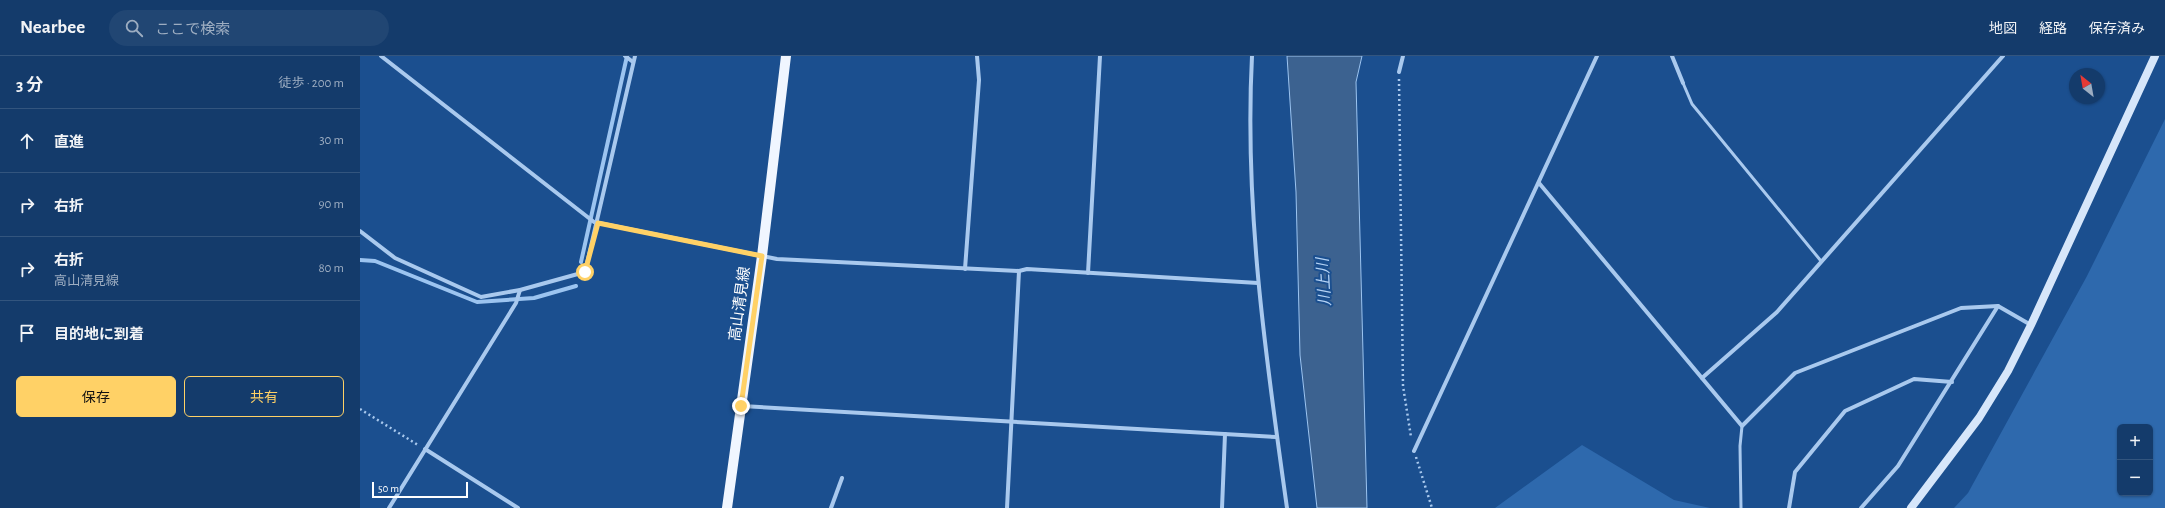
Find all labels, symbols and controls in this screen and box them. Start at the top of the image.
search box [109,10,389,46]
icon: search [123,17,145,39]
text: Nearbee [20,18,85,37]
text: ここで検索 [155,22,230,37]
text: 地図 [1989,22,2017,36]
text: 経路 [2039,22,2067,36]
text: 保存済み [2089,22,2145,36]
north arrow [2069,68,2105,104]
text: 3 分 [16,76,43,93]
text: 徒歩 · 200 m [279,77,344,90]
icon: ahead [16,130,38,152]
text: 30 m [319,134,344,147]
text: 直進 [54,135,84,150]
icon: right [16,194,38,216]
text: 90 m [318,198,344,211]
text: 右折 [54,199,84,214]
text: 右折 [54,253,84,268]
water label: 川上川 [1314,256,1333,306]
icon: right [16,258,38,280]
text: 80 m [318,262,344,275]
route start [576,263,594,281]
street label: 高山清見線 [726,266,753,342]
text: 高山清見線 [54,275,119,288]
icon: arrive [16,322,38,344]
text: 目的地に到着 [54,327,144,342]
button: 保存 [16,376,176,417]
button: 共有 [184,376,344,417]
route end [732,397,750,415]
map controls [2117,424,2153,496]
button: + [2117,424,2153,460]
button: − [2117,460,2153,496]
scale bar [372,480,468,499]
text: 50 m [378,483,399,494]

